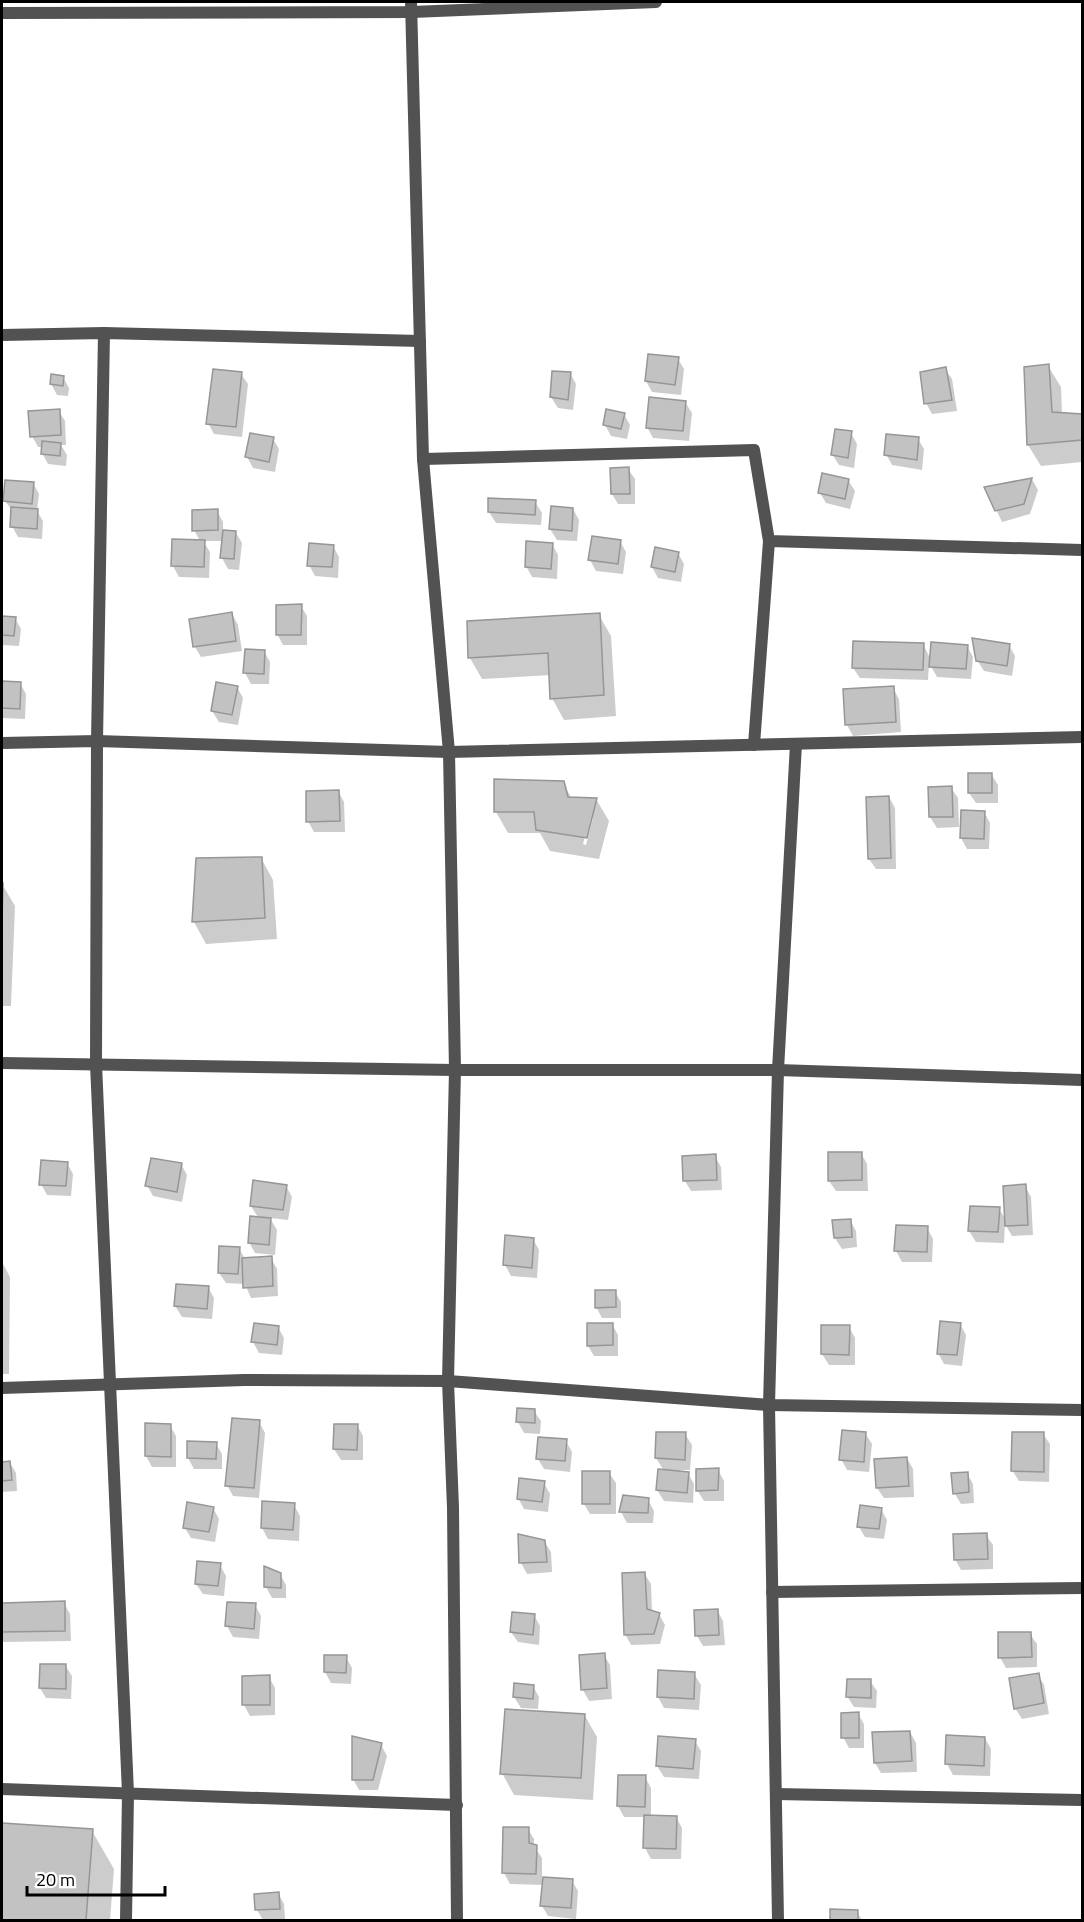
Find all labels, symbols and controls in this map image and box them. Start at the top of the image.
scale bar [27,1859,165,1897]
text: 20 m [36,1866,75,1893]

